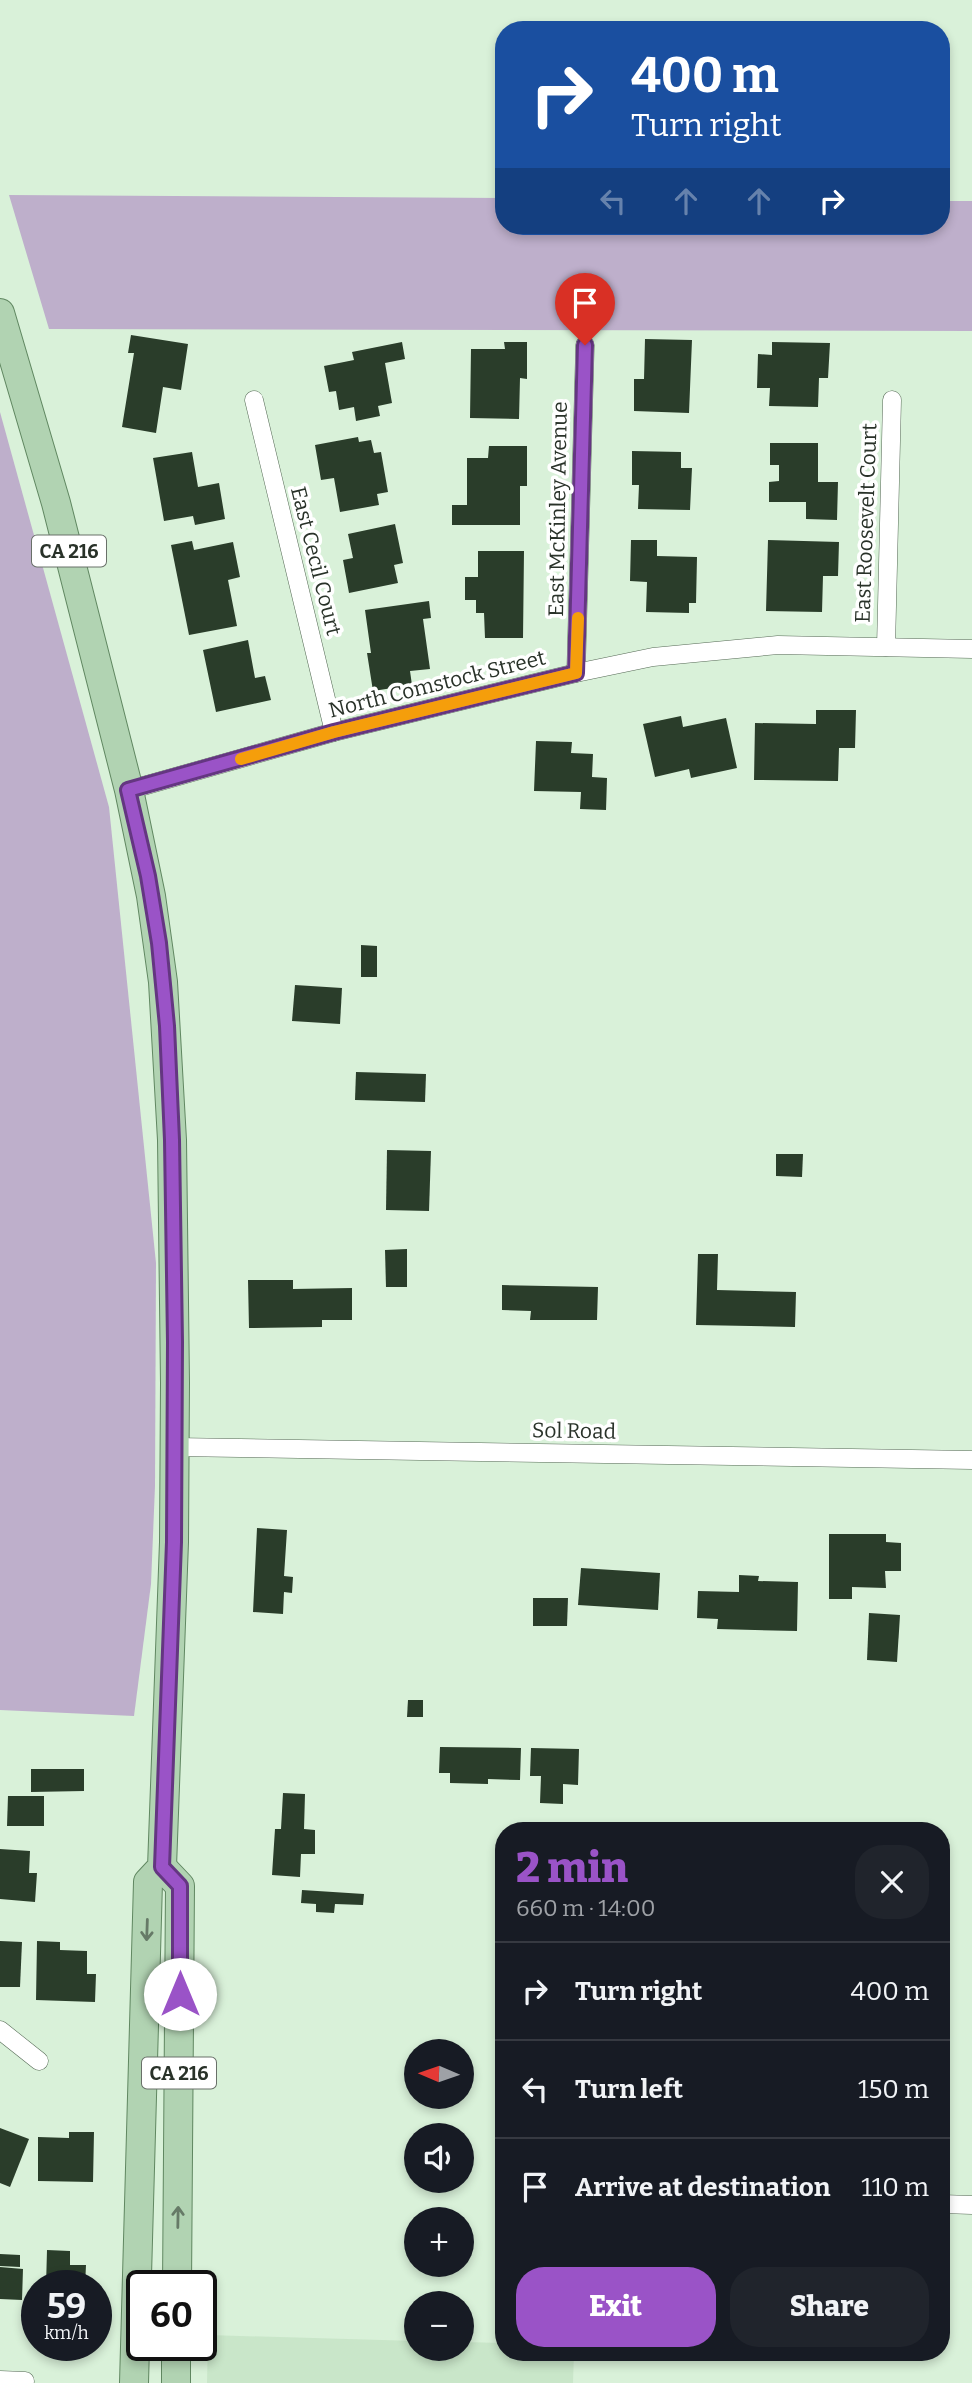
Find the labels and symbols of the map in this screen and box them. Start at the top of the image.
pin [555,273,615,345]
street label: East McKinley Avenue [543,401,573,617]
street label: East Roosevelt Court [850,422,882,623]
street label: East Cecil Court [285,484,347,638]
road number: CA 216 [32,536,106,566]
street label: North Comstock Street [326,644,549,724]
street label: Sol Road [532,1417,616,1445]
one-way arrow [140,1918,154,1941]
position arrow [143,1957,217,2031]
north arrow [404,2039,474,2109]
road number: CA 216 [142,2058,216,2088]
one-way arrow [171,2206,185,2229]
speed limit sign: 60 [126,2270,217,2361]

